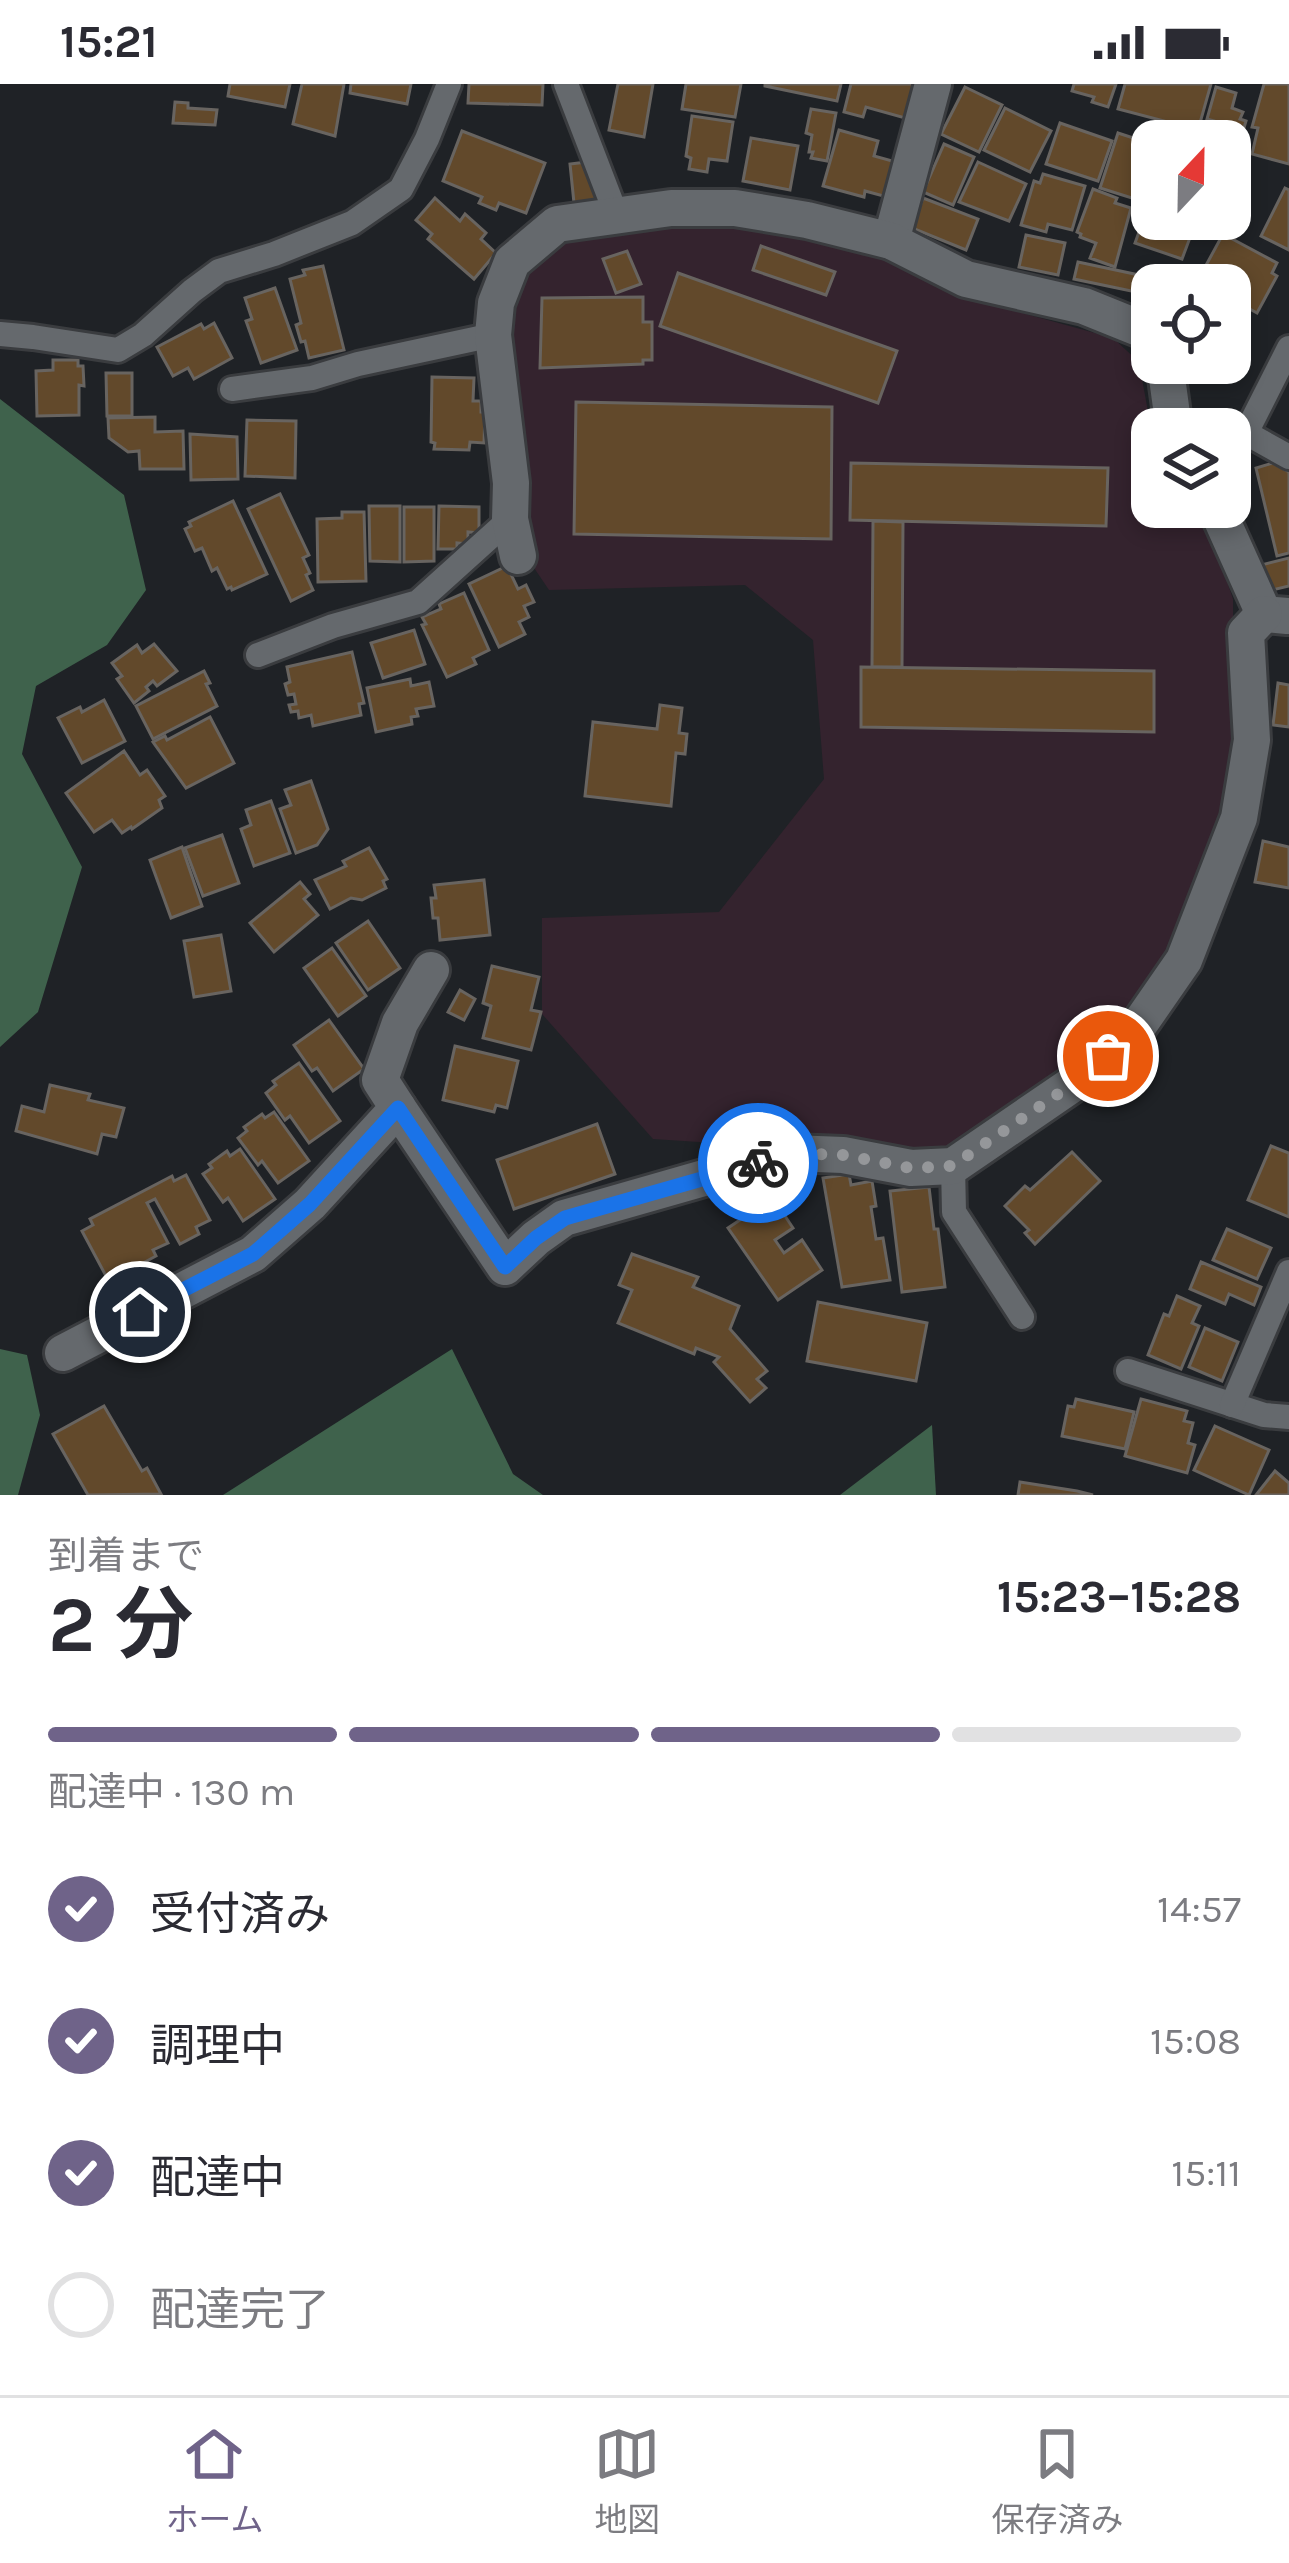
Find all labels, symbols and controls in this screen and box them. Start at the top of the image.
text: 15:21 [60,16,158,68]
north arrow [1131,120,1251,240]
map controls [1131,120,1251,528]
button: locate [1131,264,1251,384]
button: layers [1131,408,1251,528]
pin [1057,1005,1159,1107]
icon: bag [1075,1023,1141,1089]
courier [698,1103,818,1223]
icon: bike [725,1130,791,1196]
pin [89,1261,191,1363]
icon: home [107,1279,173,1345]
text: 到着まで [48,1533,204,1579]
text: 15:23–15:28 [997,1571,1241,1623]
text: 2 分 [48,1579,193,1671]
text: 配達中 · 130 m [48,1769,295,1815]
icon: check [48,1876,114,1942]
text: 14:57 [1157,1886,1241,1932]
text: 受付済み [150,1888,330,1940]
icon: check [48,2008,114,2074]
text: 15:08 [1150,2018,1241,2064]
text: 調理中 [150,2020,285,2072]
icon: check [48,2140,114,2206]
text: 15:11 [1171,2150,1241,2196]
text: 配達中 [150,2152,285,2204]
text: 配達完了 [150,2284,330,2336]
tab: ホーム [165,2421,264,2541]
tab: 地図 [594,2421,660,2541]
tab: 保存済み [991,2421,1123,2541]

